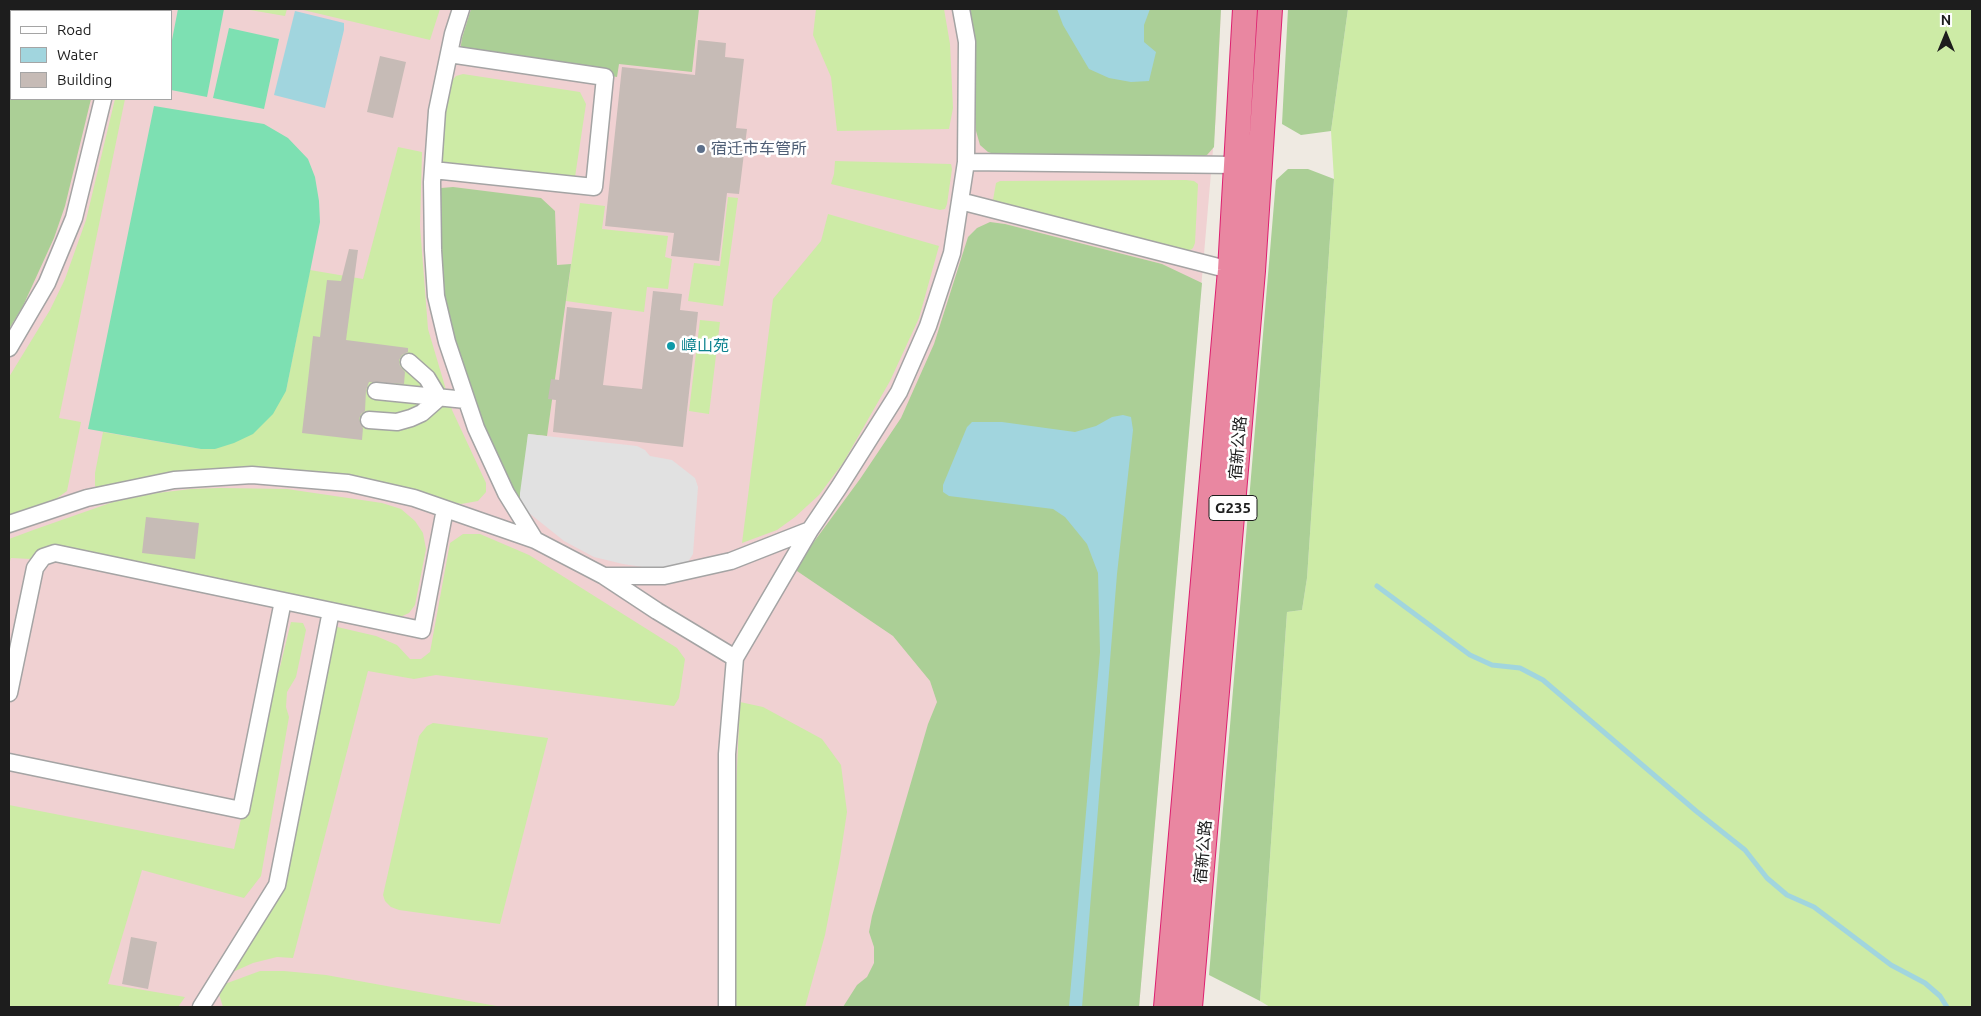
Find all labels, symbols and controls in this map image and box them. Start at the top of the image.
legend [10,10,172,100]
north arrow [1921,10,1971,60]
text: N [1941,12,1951,28]
text: Road [57,21,92,38]
text: Water [57,46,98,63]
text: Building [57,71,112,88]
place label: 宿迁市车管所 [711,139,807,159]
marker: 宿迁市车管所 [695,143,707,155]
place label: 嶂山苑 [681,336,729,356]
marker: 嶂山苑 [665,340,677,352]
street label: 宿新公路 [1226,415,1250,481]
road number: G235 [1209,496,1257,520]
street label: 宿新公路 [1191,819,1215,885]

